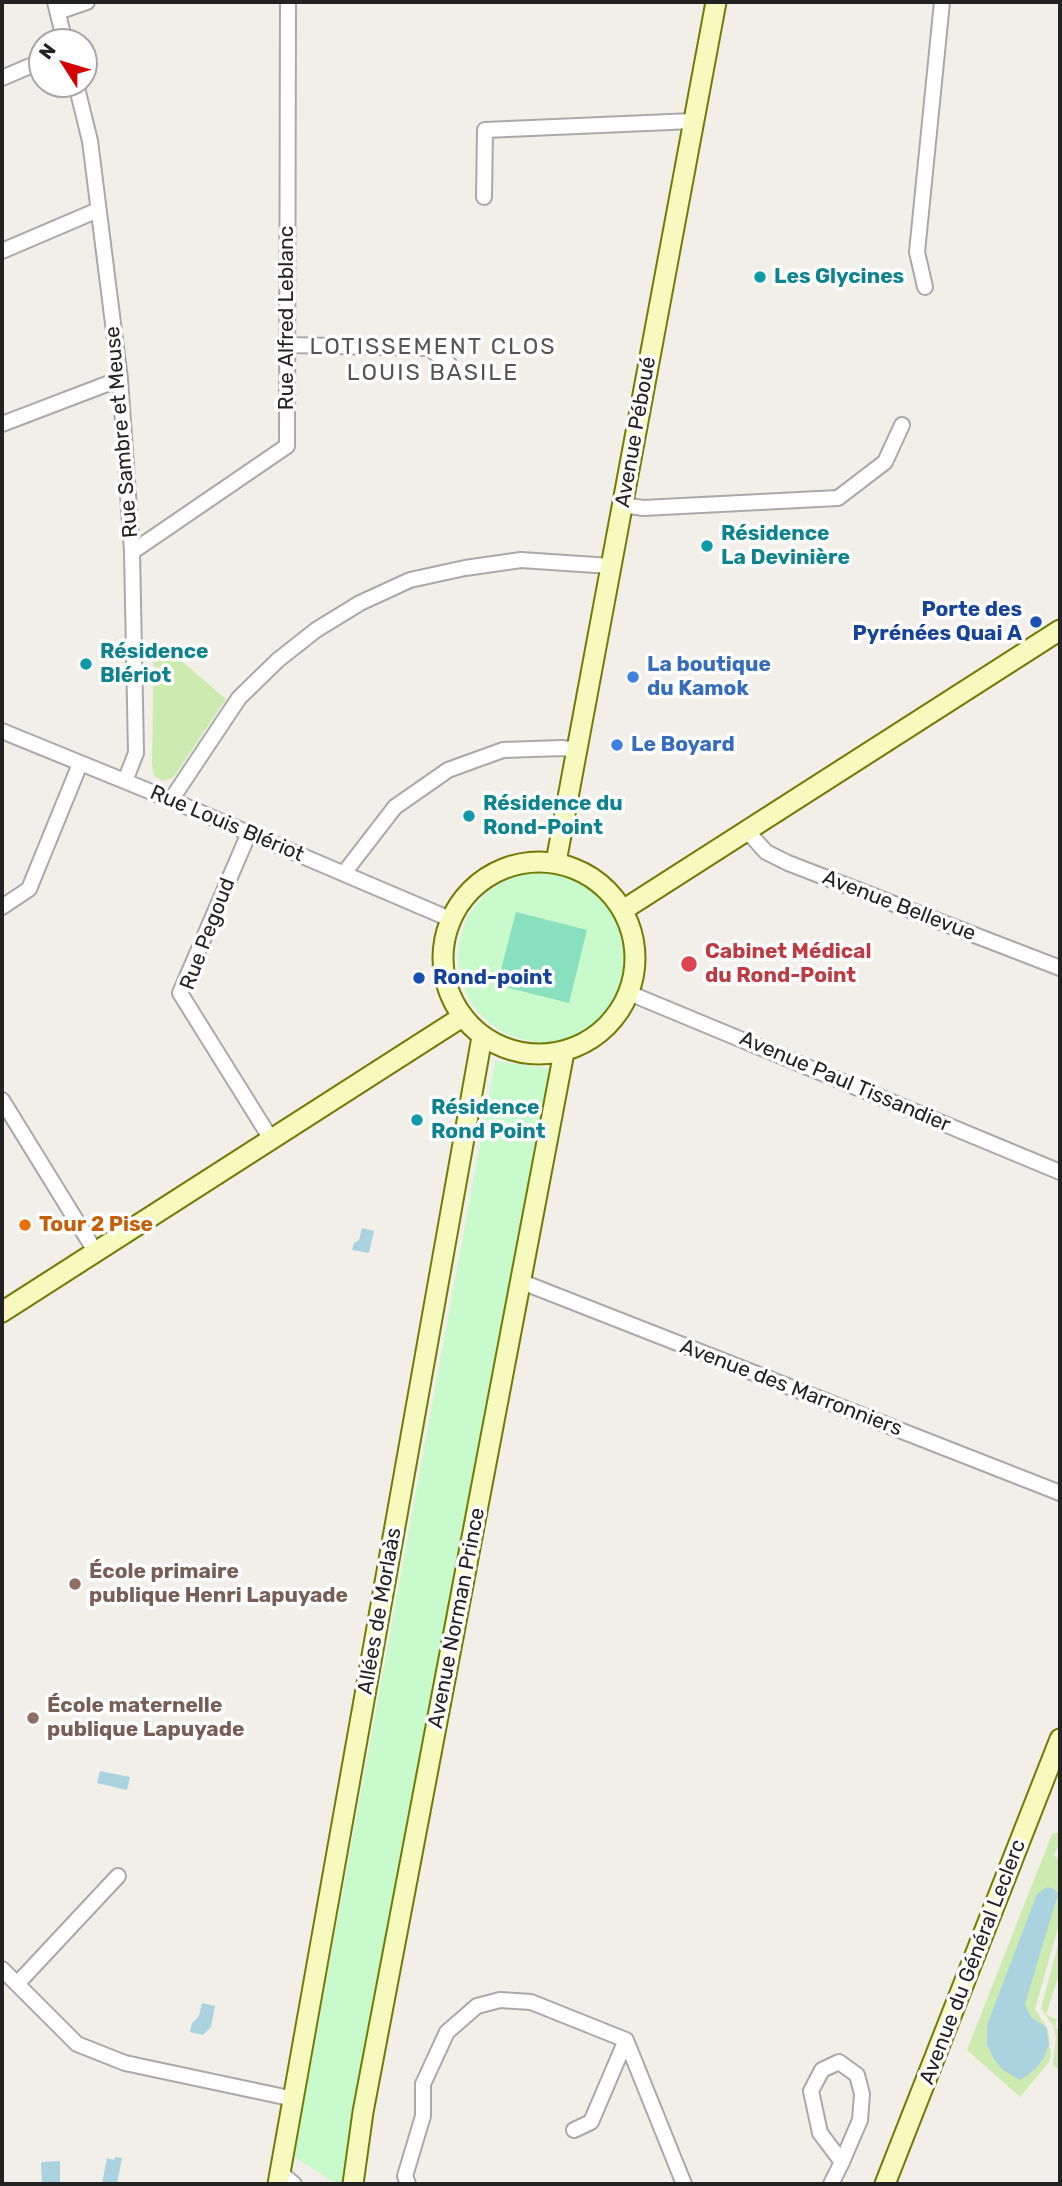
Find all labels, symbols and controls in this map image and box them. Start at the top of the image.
north arrow [28,28,98,98]
text: N [34,39,61,64]
street label: Rue Alfred Leblanc [274,226,300,410]
place label: Les Glycines [774,264,904,290]
marker: Les Glycines [752,269,768,285]
street label: Rue Sambre et Meuse [100,325,144,539]
district label: LOTISSEMENT CLOS LOUIS BASILE [311,333,555,387]
street label: Avenue Péboué [610,355,662,509]
place label: Résidence La Devinière [721,521,850,571]
marker: Résidence La Devinière [699,538,715,554]
place label: Porte des Pyrénées Quai A [852,597,1022,647]
marker: Porte des Pyrénées Quai A [1028,614,1044,630]
place label: Résidence Blériot [100,639,209,689]
place label: La boutique du Kamok [647,652,771,702]
marker: Résidence Blériot [78,656,94,672]
marker: La boutique du Kamok [625,669,641,685]
place label: Le Boyard [631,732,735,758]
marker: Le Boyard [609,737,625,753]
street label: Rue Louis Blériot [146,780,308,868]
place label: Résidence du Rond-Point [483,791,623,841]
marker: Résidence du Rond-Point [461,808,477,824]
street label: Avenue Bellevue [819,865,979,947]
street label: Rue Pegoud [175,874,241,994]
place label: Cabinet Médical du Rond-Point [705,939,872,989]
marker: Cabinet Médical du Rond-Point [679,954,699,974]
place label: Rond-point [433,965,552,991]
marker: Rond-point [411,970,427,986]
street label: Avenue Paul Tissandier [736,1026,954,1138]
place label: Résidence Rond Point [431,1095,546,1145]
marker: Résidence Rond Point [409,1112,425,1128]
place label: Tour 2 Pise [39,1212,153,1238]
marker: Tour 2 Pise [17,1217,33,1233]
street label: Avenue des Marronniers [676,1334,906,1442]
street label: Avenue Norman Prince [423,1506,491,1730]
street label: Allées de Morlaàs [353,1526,407,1696]
place label: École primaire publique Henri Lapuyade [89,1559,348,1609]
marker: École primaire publique Henri Lapuyade [67,1576,83,1592]
place label: École maternelle publique Lapuyade [47,1693,244,1743]
marker: École maternelle publique Lapuyade [25,1710,41,1726]
street label: Avenue du Général Leclerc [915,1836,1031,2088]

